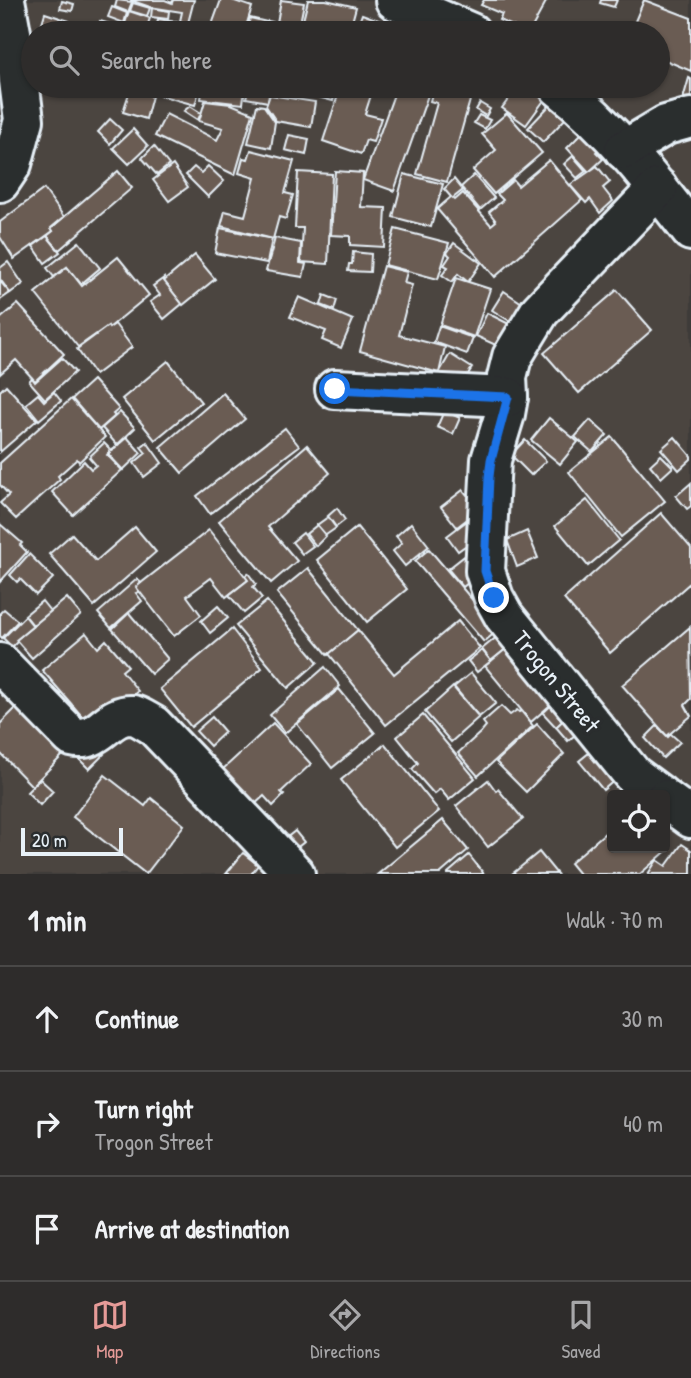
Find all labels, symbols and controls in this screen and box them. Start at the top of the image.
search box [21,21,670,98]
icon: search [45,41,83,79]
text: Search here [101,42,212,77]
route start [319,373,350,404]
route end [478,582,509,613]
street label: Trogon Street [506,623,609,739]
map controls [607,790,670,853]
button: locate [607,790,670,853]
scale bar [21,825,122,857]
text: 20 m [32,827,67,853]
text: 1 min [28,900,86,940]
text: Walk · 70 m [566,904,663,935]
icon: ahead [28,1000,66,1038]
text: Continue [95,1001,179,1036]
text: 30 m [621,1003,663,1034]
text: Turn right [95,1091,193,1126]
icon: right [28,1105,66,1143]
text: 40 m [623,1108,663,1139]
text: Trogon Street [95,1126,213,1157]
icon: arrive [28,1210,66,1248]
text: Arrive at destination [95,1211,290,1246]
tab: Map [91,1296,129,1364]
tab: Directions [310,1296,380,1364]
tab: Saved [562,1296,600,1364]

